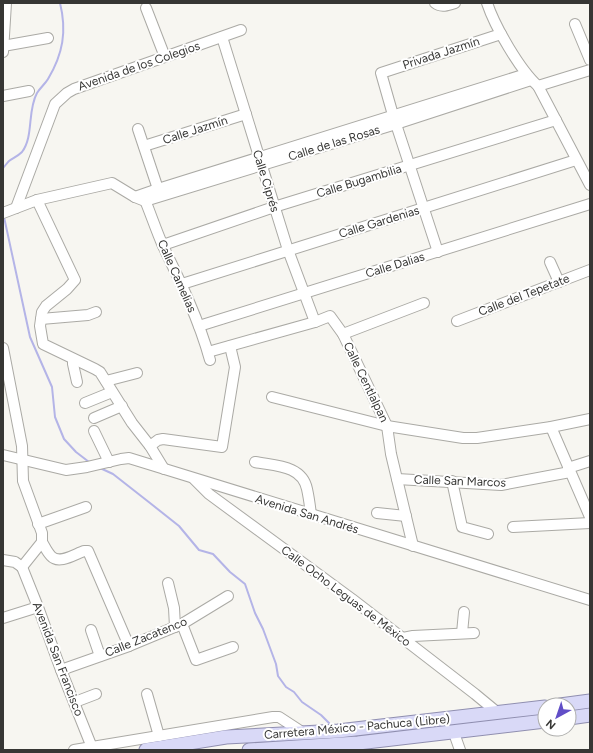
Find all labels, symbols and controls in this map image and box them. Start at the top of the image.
street label: Privada Jazmín [401,34,481,72]
street label: Avenida de los Colegios [76,38,202,93]
street label: Calle Jazmín [161,113,230,147]
street label: Calle de las Rosas [286,122,382,164]
street label: Calle Ciprés [250,148,282,214]
street label: Calle Bugambilia [315,161,403,201]
street label: Calle Gardenias [337,203,421,241]
street label: Calle Camelias [155,237,199,315]
street label: Calle Dalias [364,249,427,281]
street label: Calle del Tepetate [476,271,572,319]
street label: Calle Centlalpan [341,340,392,425]
street label: Calle San Marcos [414,472,507,490]
street label: Avenida San Andrés [254,492,361,537]
street label: Calle Ocho Leguas de México [279,543,413,649]
street label: Avenida San Francisco [30,600,86,718]
street label: Calle Zacatenco [103,614,189,660]
north arrow [537,697,577,737]
street label: Carretera México - Pachuca (Libre) [263,712,451,742]
text: N [543,717,558,732]

